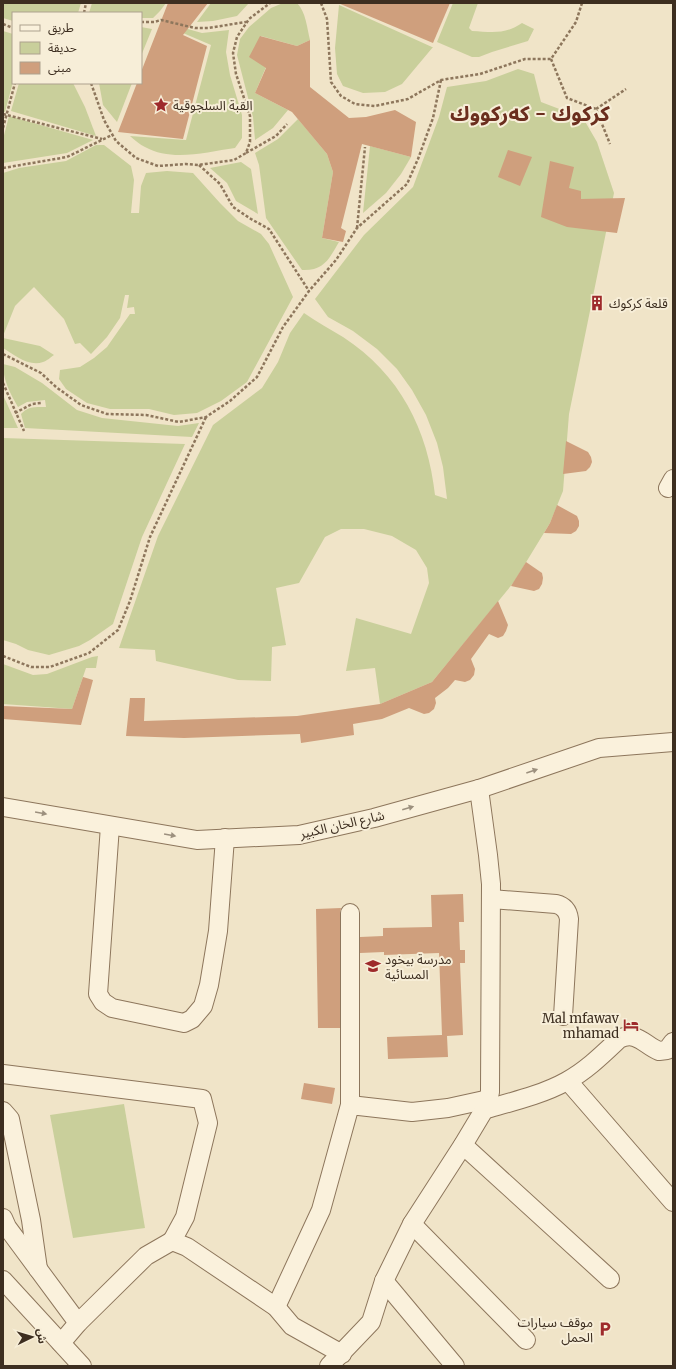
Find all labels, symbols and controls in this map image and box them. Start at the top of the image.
legend [12,12,142,84]
text: طريق [48,20,74,36]
text: حديقة [48,40,77,55]
text: مبنى [48,60,71,75]
place icon: القبة السلجوقية [152,96,170,114]
place label: القبة السلجوقية [173,97,253,114]
district label: كركوك - کەرکووك [450,100,610,127]
building icon: قلعة كركوك [588,294,606,312]
place label: قلعة كركوك [609,295,668,312]
one-way arrow [527,768,539,774]
one-way arrow [401,805,414,811]
street label: شارع الخان الكبير [297,806,387,845]
one-way arrow [35,811,48,817]
one-way arrow [163,833,176,839]
place label: مدرسة بيخود المسائية [385,951,452,983]
school or university icon: مدرسة بيخود المسائية [364,957,382,975]
place label: Mal mfawav mhamad [542,1010,620,1042]
hotel icon: Mal mfawav mhamad [622,1016,640,1034]
place label: موقف سيارات الحمل [518,1314,593,1346]
north arrow [12,1317,52,1357]
parking icon: موقف سيارات الحمل [596,1320,614,1338]
text: ش [34,1328,50,1344]

